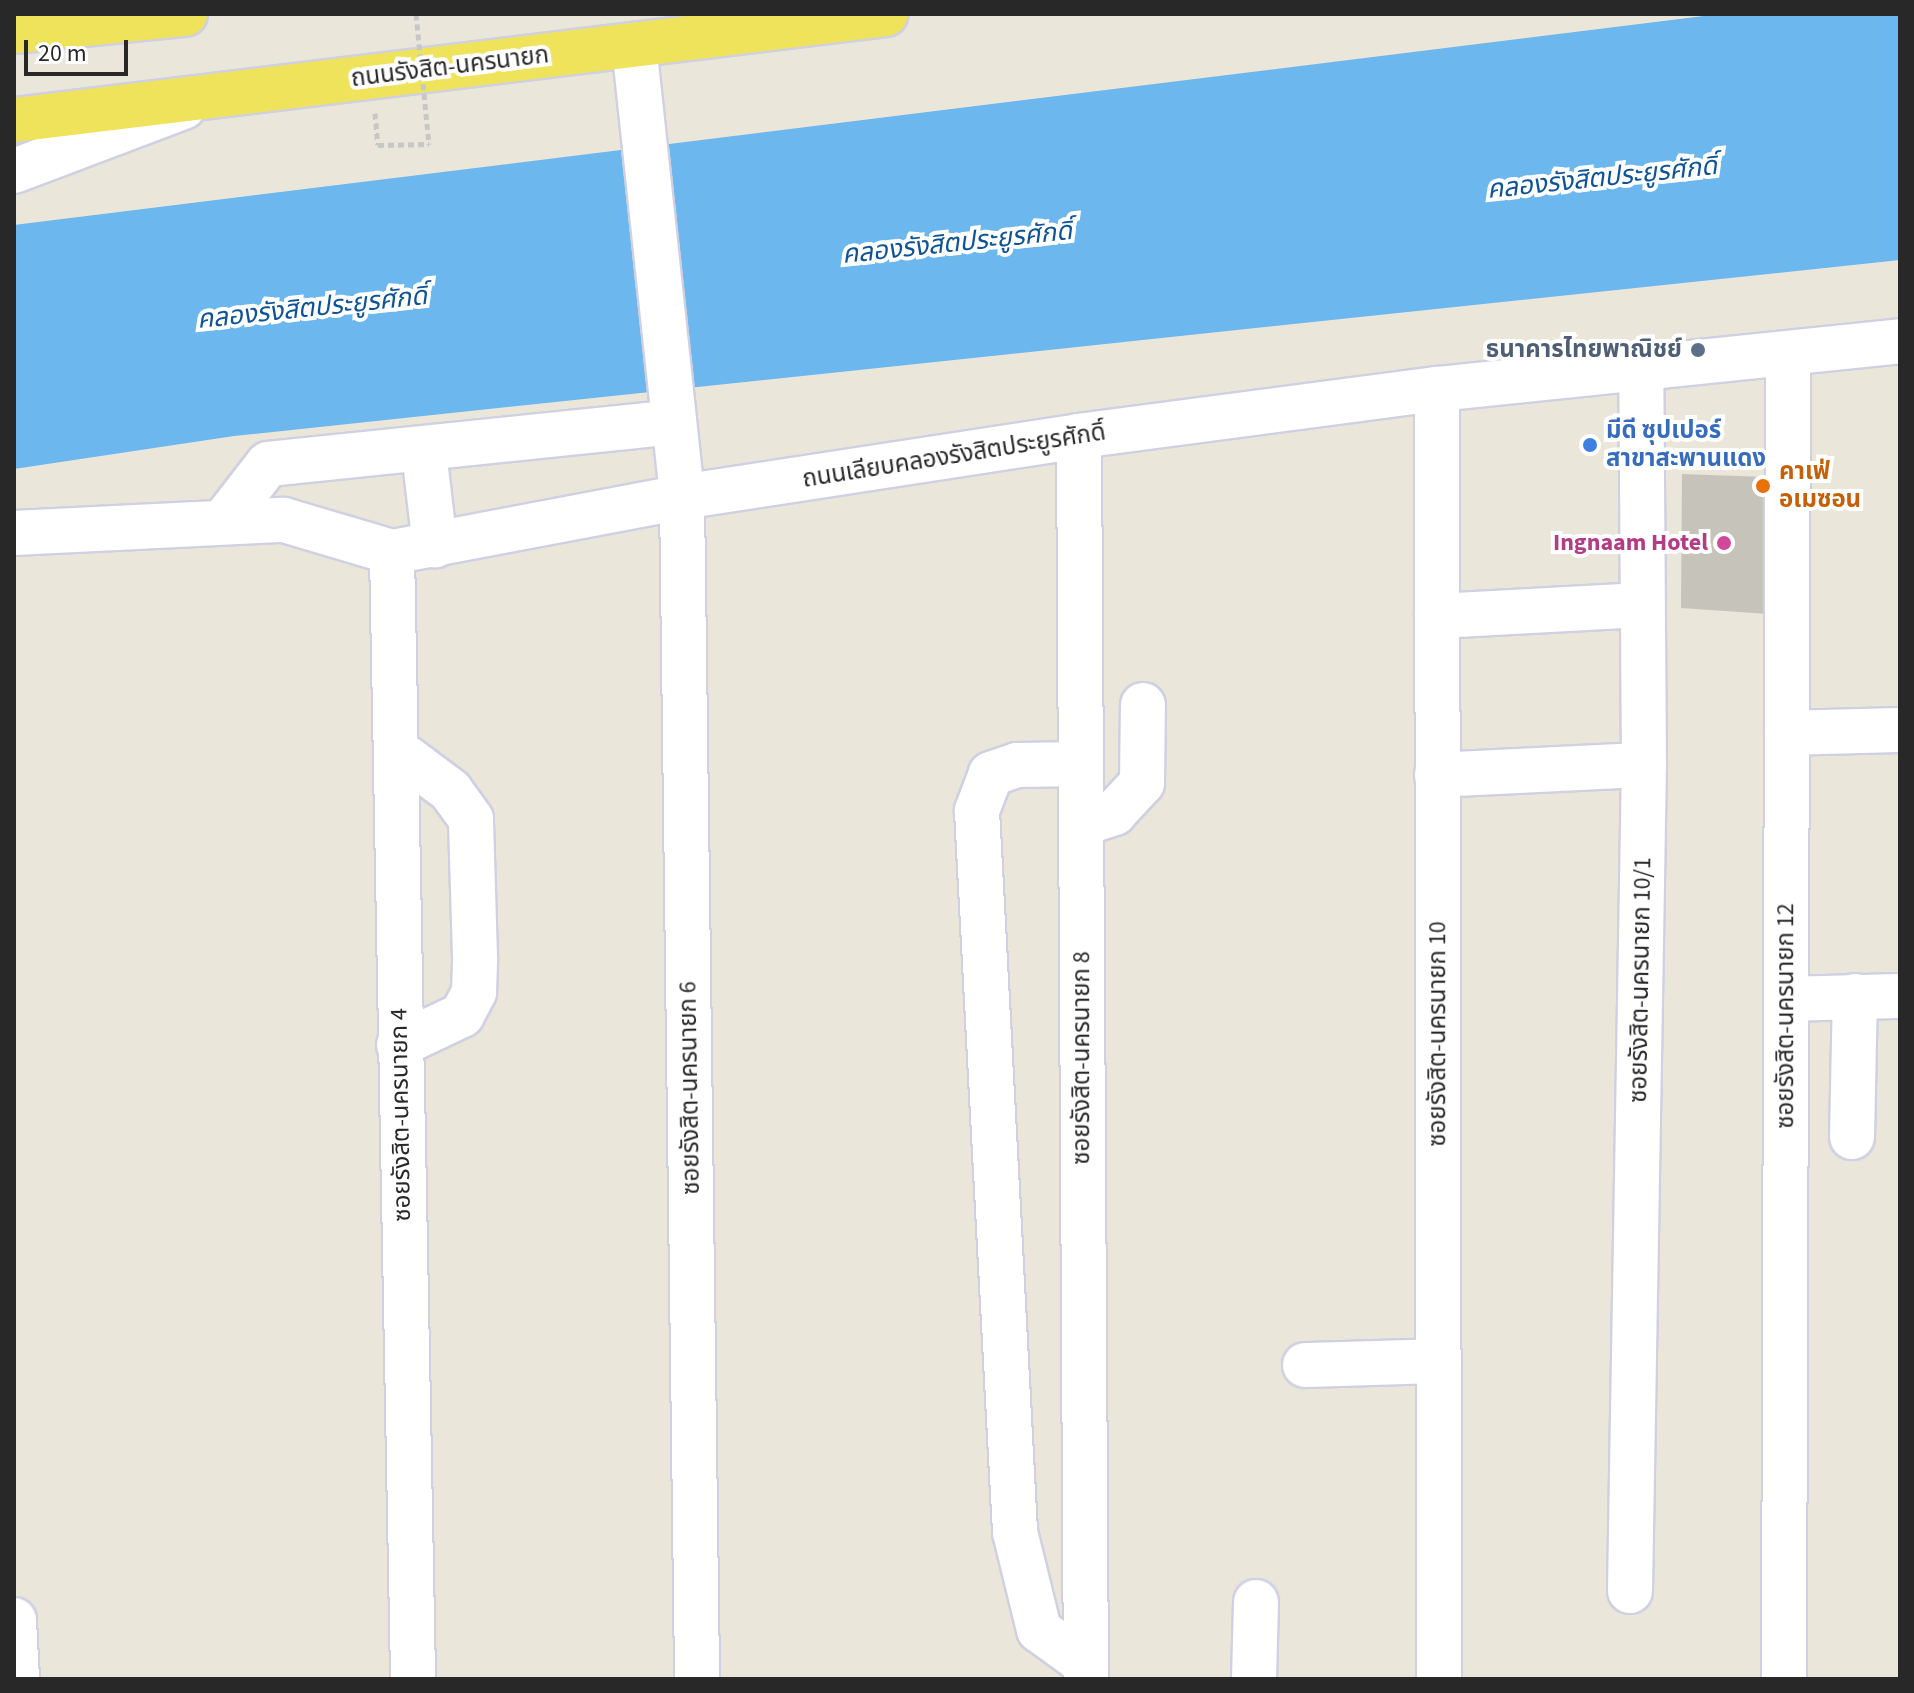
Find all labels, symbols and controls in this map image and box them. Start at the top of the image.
scale bar [28,24,132,74]
text: 20 m [38,36,87,71]
street label: ถนนรังสิต-นครนายก [349,41,551,93]
water label: คลองรังสิตประยูรศักดิ์ [1485,150,1719,206]
water label: คลองรังสิตประยูรศักดิ์ [840,215,1074,271]
water label: คลองรังสิตประยูรศักดิ์ [195,280,429,336]
place label: ธนาคารไทยพาณิชย์ [1486,336,1682,364]
marker: ธนาคารไทยพาณิชย์ [1689,341,1707,359]
place label: มีดี ซุปเปอร์ สาขาสะพานแดง [1606,417,1766,473]
street label: ถนนเลียบคลองรังสิตประยูรศักดิ์ [800,418,1108,494]
marker: มีดี ซุปเปอร์ สาขาสะพานแดง [1581,436,1599,454]
place label: คาเฟ่ อเมซอน [1779,458,1861,514]
marker: คาเฟ่ อเมซอน [1754,477,1772,495]
place label: Ingnaam Hotel [1553,529,1708,557]
marker: Ingnaam Hotel [1715,534,1733,552]
street label: ซอยรังสิต-นครนายก 10/1 [1624,857,1658,1103]
street label: ซอยรังสิต-นครนายก 12 [1772,903,1800,1129]
street label: ซอยรังสิต-นครนายก 10 [1424,921,1452,1147]
street label: ซอยรังสิต-นครนายก 8 [1068,951,1096,1165]
street label: ซอยรังสิต-นครนายก 6 [674,981,706,1195]
street label: ซอยรังสิต-นครนายก 4 [385,1008,417,1222]

